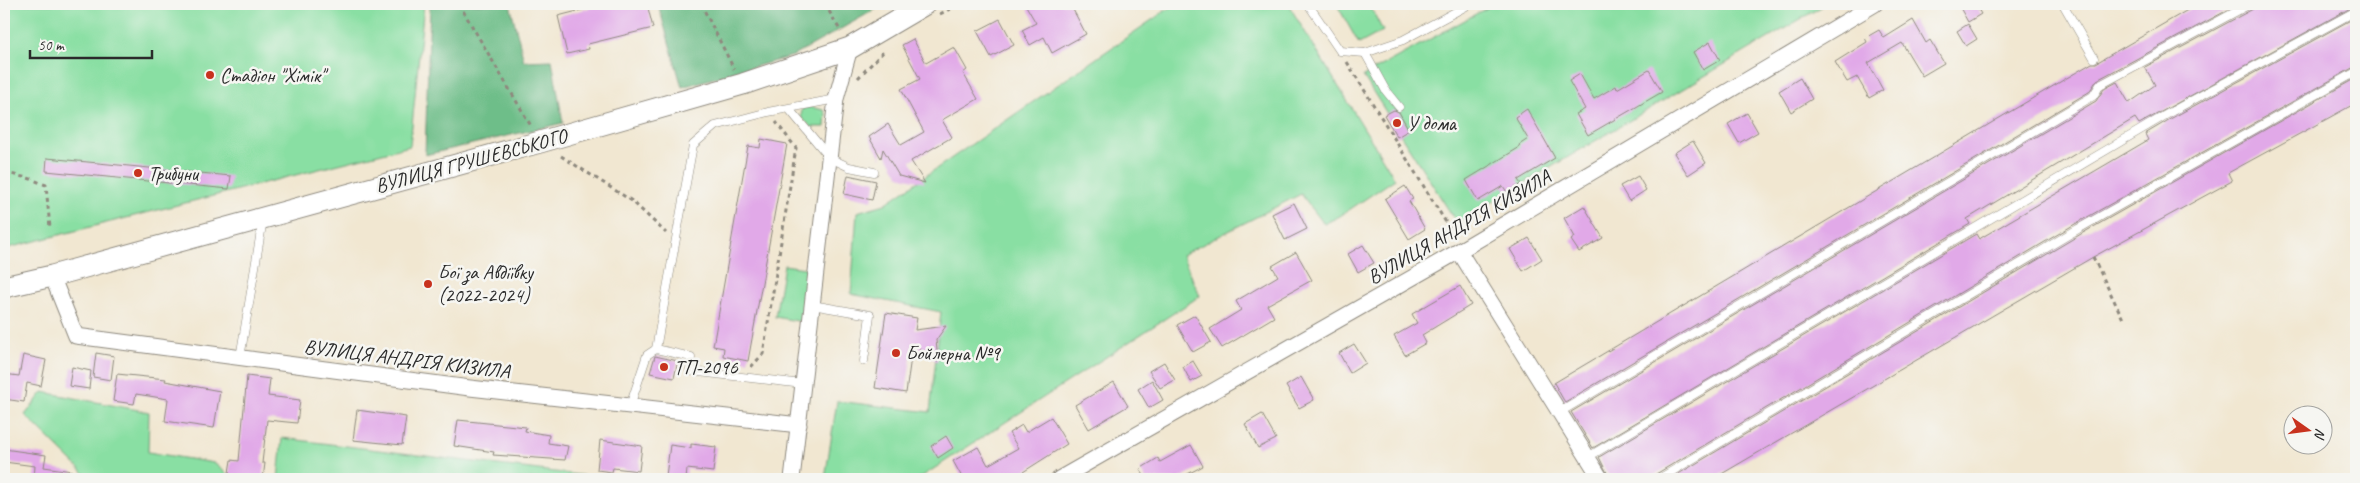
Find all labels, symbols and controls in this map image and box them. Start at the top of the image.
scale bar [30,28,152,60]
text: 50 m [38,36,65,55]
place label: Стадіон "Хімік" [220,63,329,88]
marker: Стадіон "Хімік" [204,69,216,81]
place label: У дома [1407,111,1458,136]
marker: У дома [1391,117,1403,129]
street label: ВУЛИЦЯ ГРУШЕВСЬКОГО [373,123,571,199]
place label: Трибуни [148,161,200,186]
street label: ВУЛИЦЯ АНДРІЯ КИЗИЛА [1363,164,1556,290]
marker: Трибуни [132,167,144,179]
place label: Бої за Авдіївку (2022-2024) [438,260,535,308]
marker: Бої за Авдіївку (2022-2024) [422,278,434,290]
street label: ВУЛИЦЯ АНДРІЯ КИЗИЛА [303,334,512,384]
place label: Бойлерна №9 [906,341,1002,366]
marker: Бойлерна №9 [890,347,902,359]
place label: ТП-2096 [674,355,739,380]
marker: ТП-2096 [658,361,670,373]
north arrow [2282,406,2332,456]
text: N [2310,427,2329,442]

